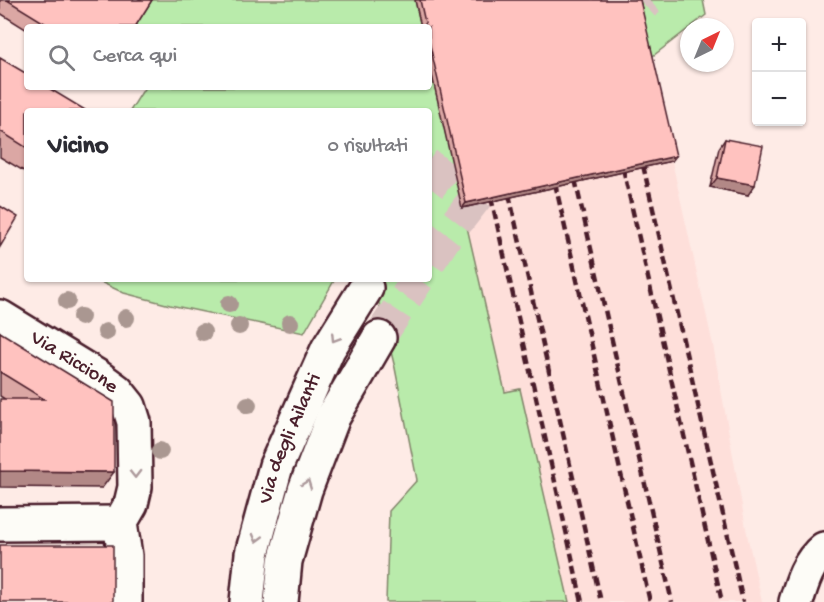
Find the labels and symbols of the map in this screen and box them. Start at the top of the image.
north arrow [680,18,734,72]
street label: Via Riccione [25,325,124,401]
one-way arrow [331,331,342,342]
street label: Via degli Ailanti [253,370,328,508]
one-way arrow [129,470,141,479]
one-way arrow [300,479,312,490]
one-way arrow [252,532,264,543]

